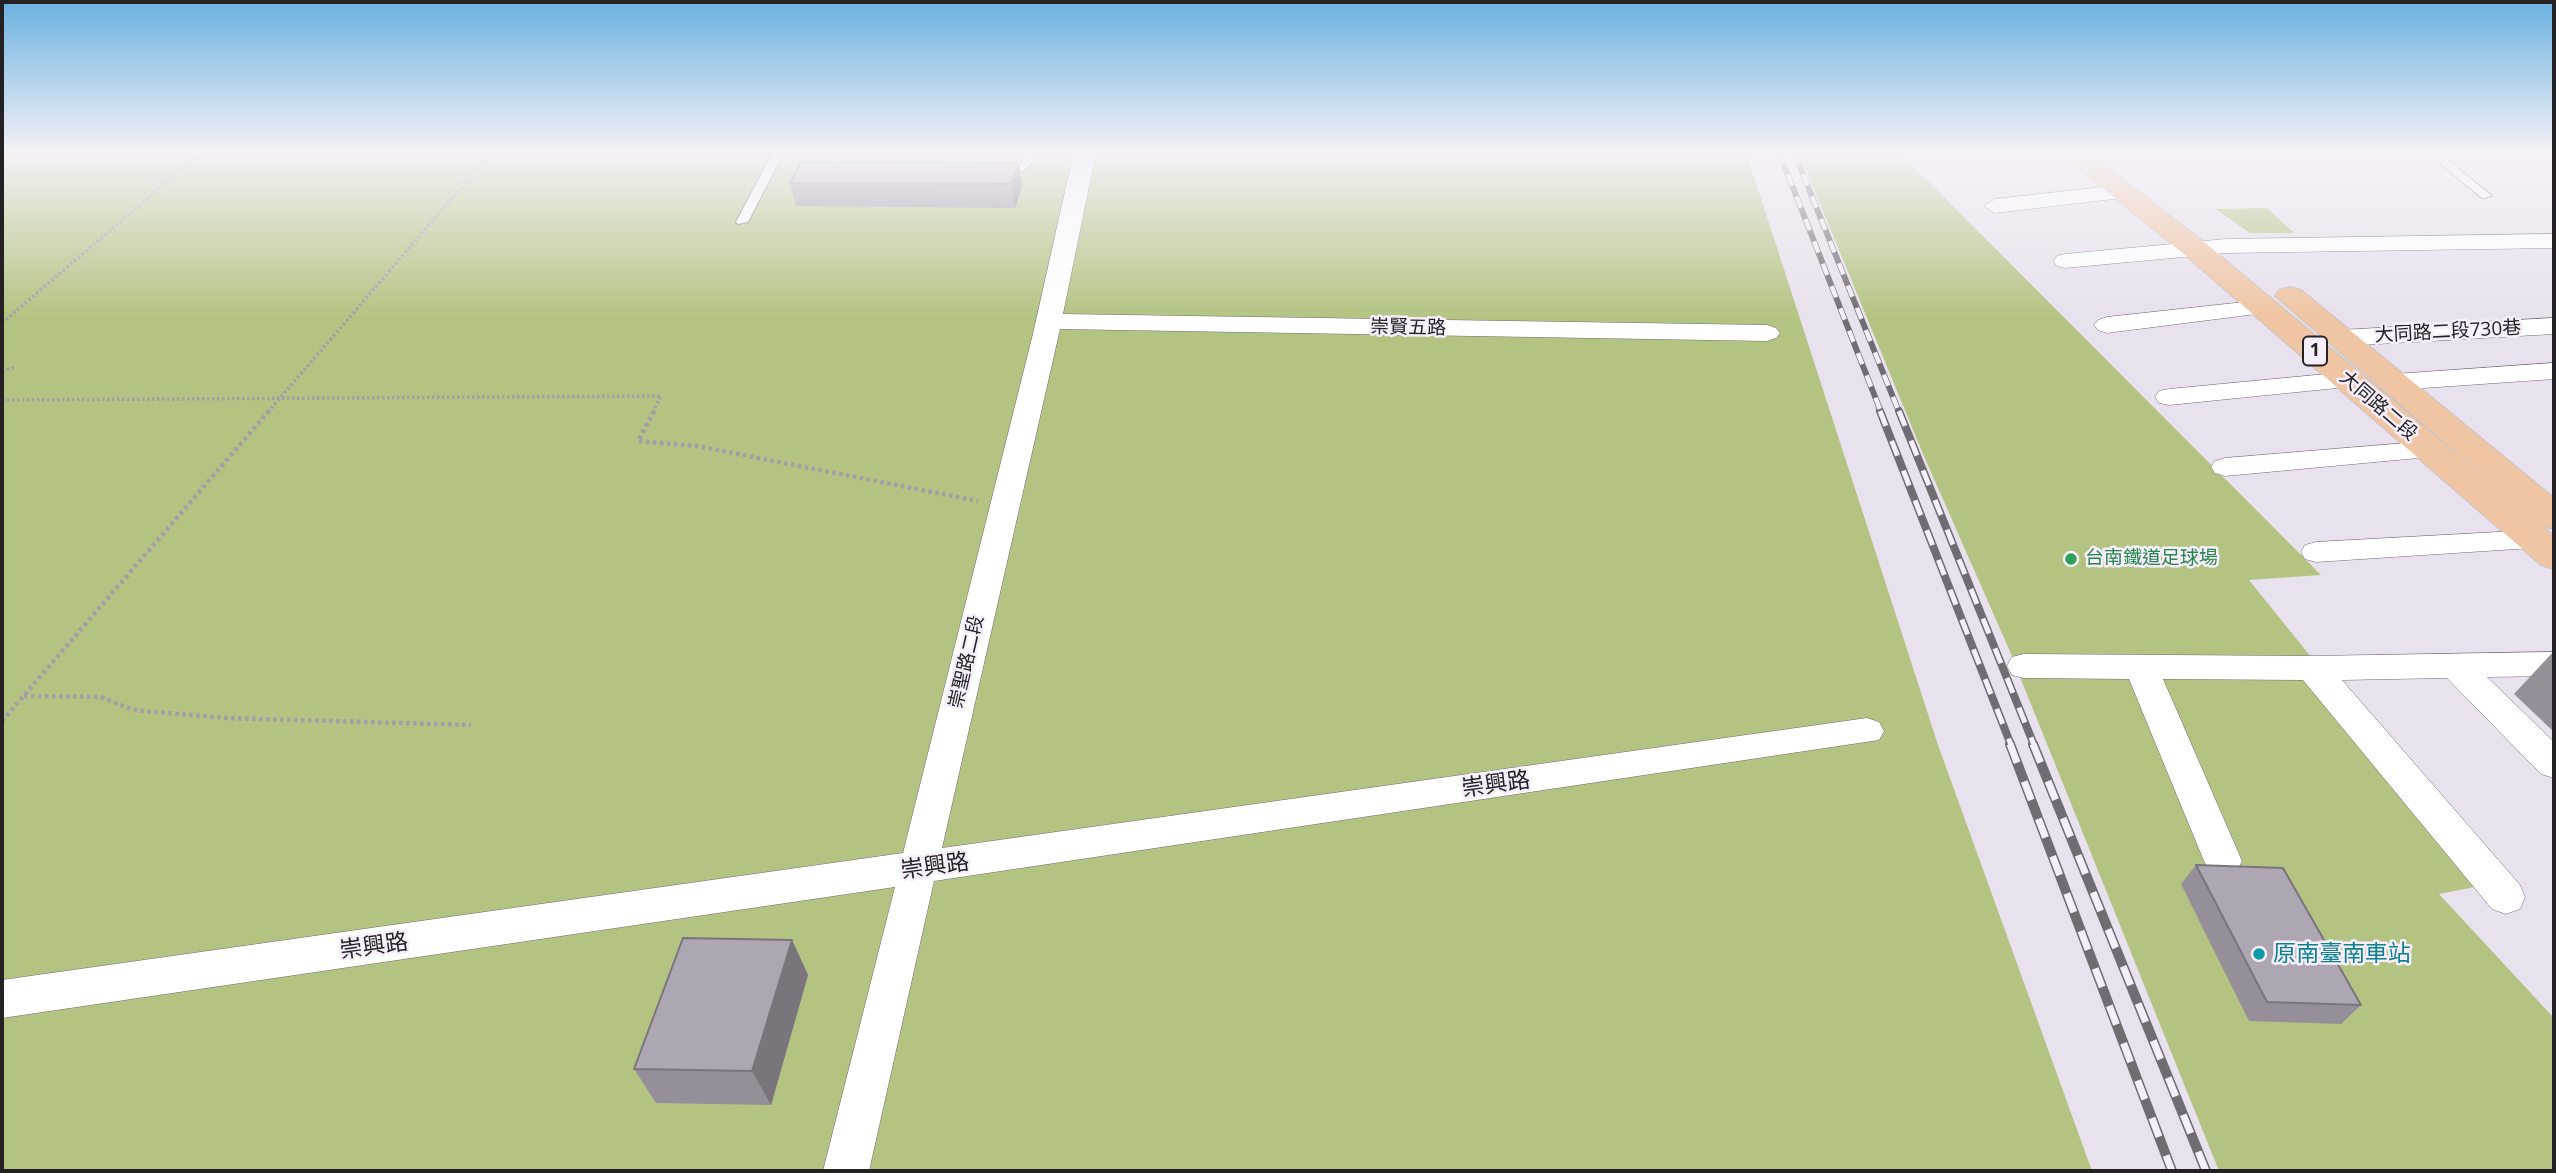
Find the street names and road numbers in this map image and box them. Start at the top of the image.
street label: 崇賢五路 [1370,316,1446,340]
street label: 大同路二段730巷 [2374,317,2522,347]
road number: 1 [2303,337,2327,366]
street label: 大同路二段 [2335,366,2421,446]
street label: 崇聖路二段 [945,613,989,711]
street label: 崇興路 [1460,767,1532,803]
street label: 崇興路 [899,849,971,885]
street label: 崇興路 [338,929,410,965]

